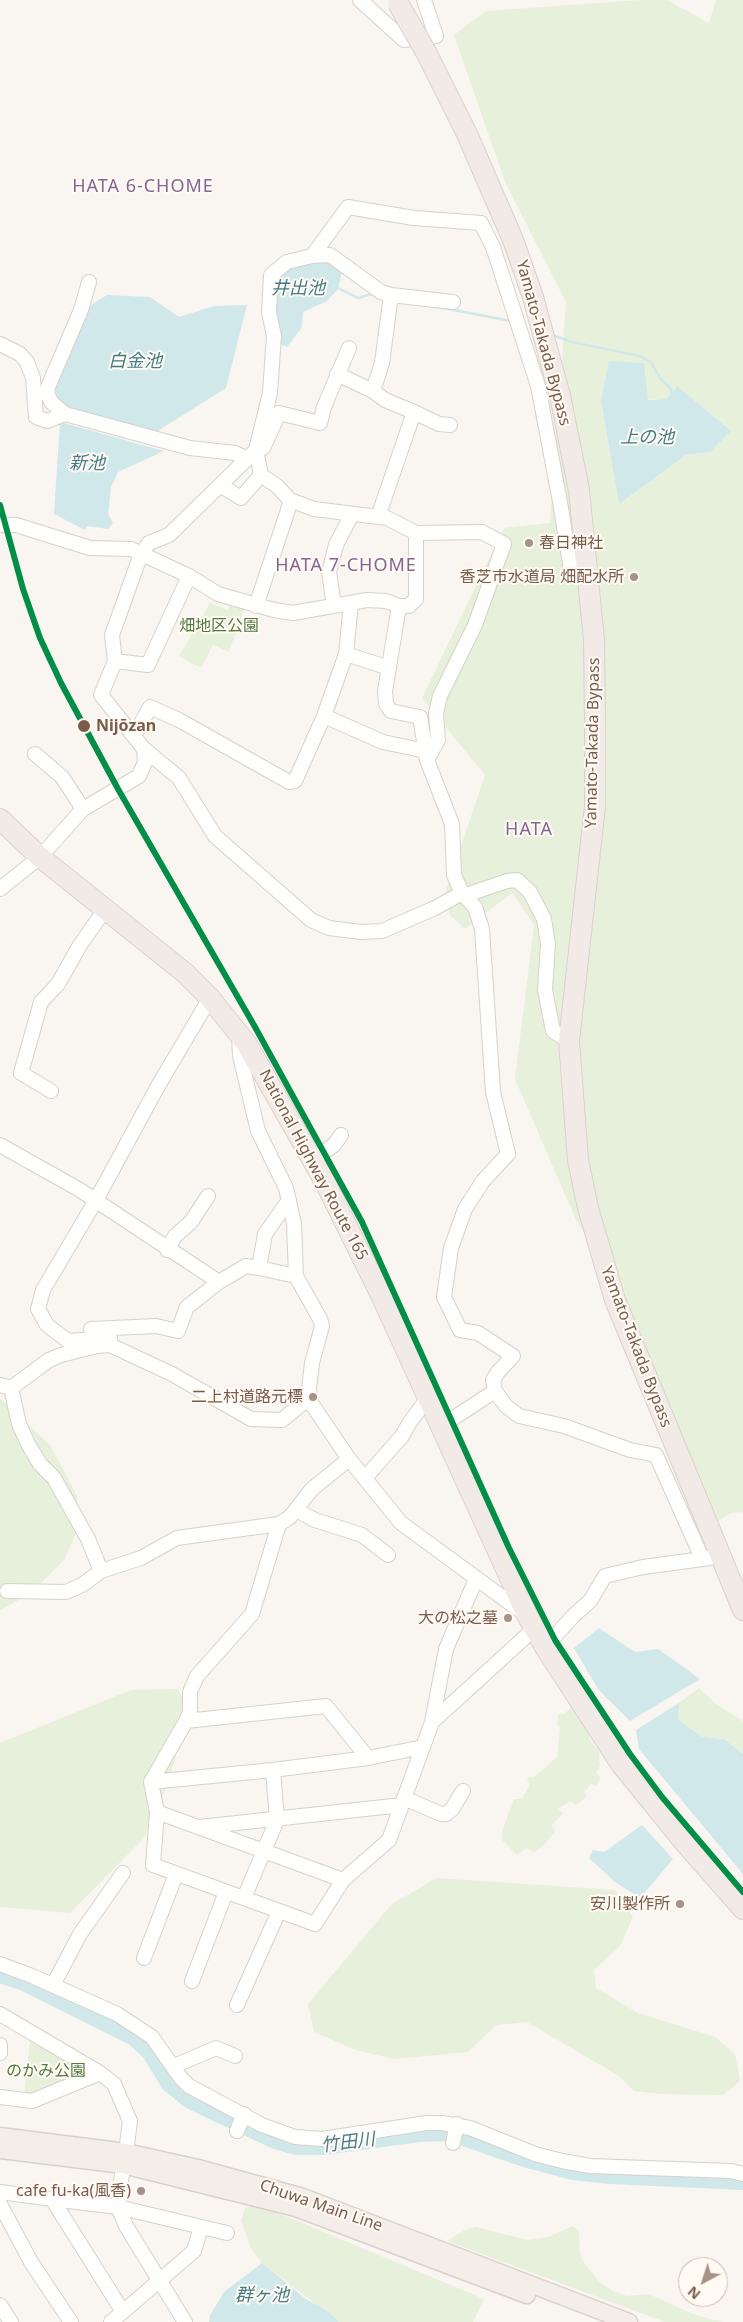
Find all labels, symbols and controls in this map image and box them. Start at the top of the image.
district label: HATA 6-CHOME [71,176,215,198]
street label: Yamato-Takada Bypass [512,258,574,428]
water label: 井出池 [271,278,325,300]
water label: 白金池 [108,351,162,373]
water label: 上の池 [620,427,674,449]
water label: 新池 [69,453,105,475]
place label: 春日神社 [539,533,603,553]
marker: 春日神社 [523,537,535,549]
district label: HATA 7-CHOME [274,555,418,577]
place label: 香芝市水道局 畑配水所 [460,567,624,587]
marker: 香芝市水道局 畑配水所 [628,571,640,583]
park label: 畑地区公園 [179,616,259,636]
street label: Yamato-Takada Bypass [582,657,604,829]
place label: Nijōzan [96,716,156,736]
marker: Nijōzan [76,718,92,734]
district label: HATA [505,819,553,841]
street label: National Highway Route 165 [254,1066,372,1264]
street label: Yamato-Takada Bypass [596,1264,676,1430]
place label: 二上村道路元標 [191,1387,303,1407]
marker: 二上村道路元標 [307,1391,319,1403]
place label: 大の松之墓 [418,1608,498,1628]
marker: 大の松之墓 [502,1612,514,1624]
place label: 安川製作所 [590,1894,670,1914]
marker: 安川製作所 [674,1898,686,1910]
park label: のかみ公園 [6,2061,86,2081]
water label: 竹田川 [320,2129,376,2157]
street label: Chuwa Main Line [257,2176,385,2236]
place label: cafe fu-ka(風香) [16,2181,131,2201]
marker: cafe fu-ka(風香) [135,2185,147,2197]
north arrow [678,2257,728,2307]
text: N [683,2282,704,2304]
water label: 群ヶ池 [235,2285,289,2307]

